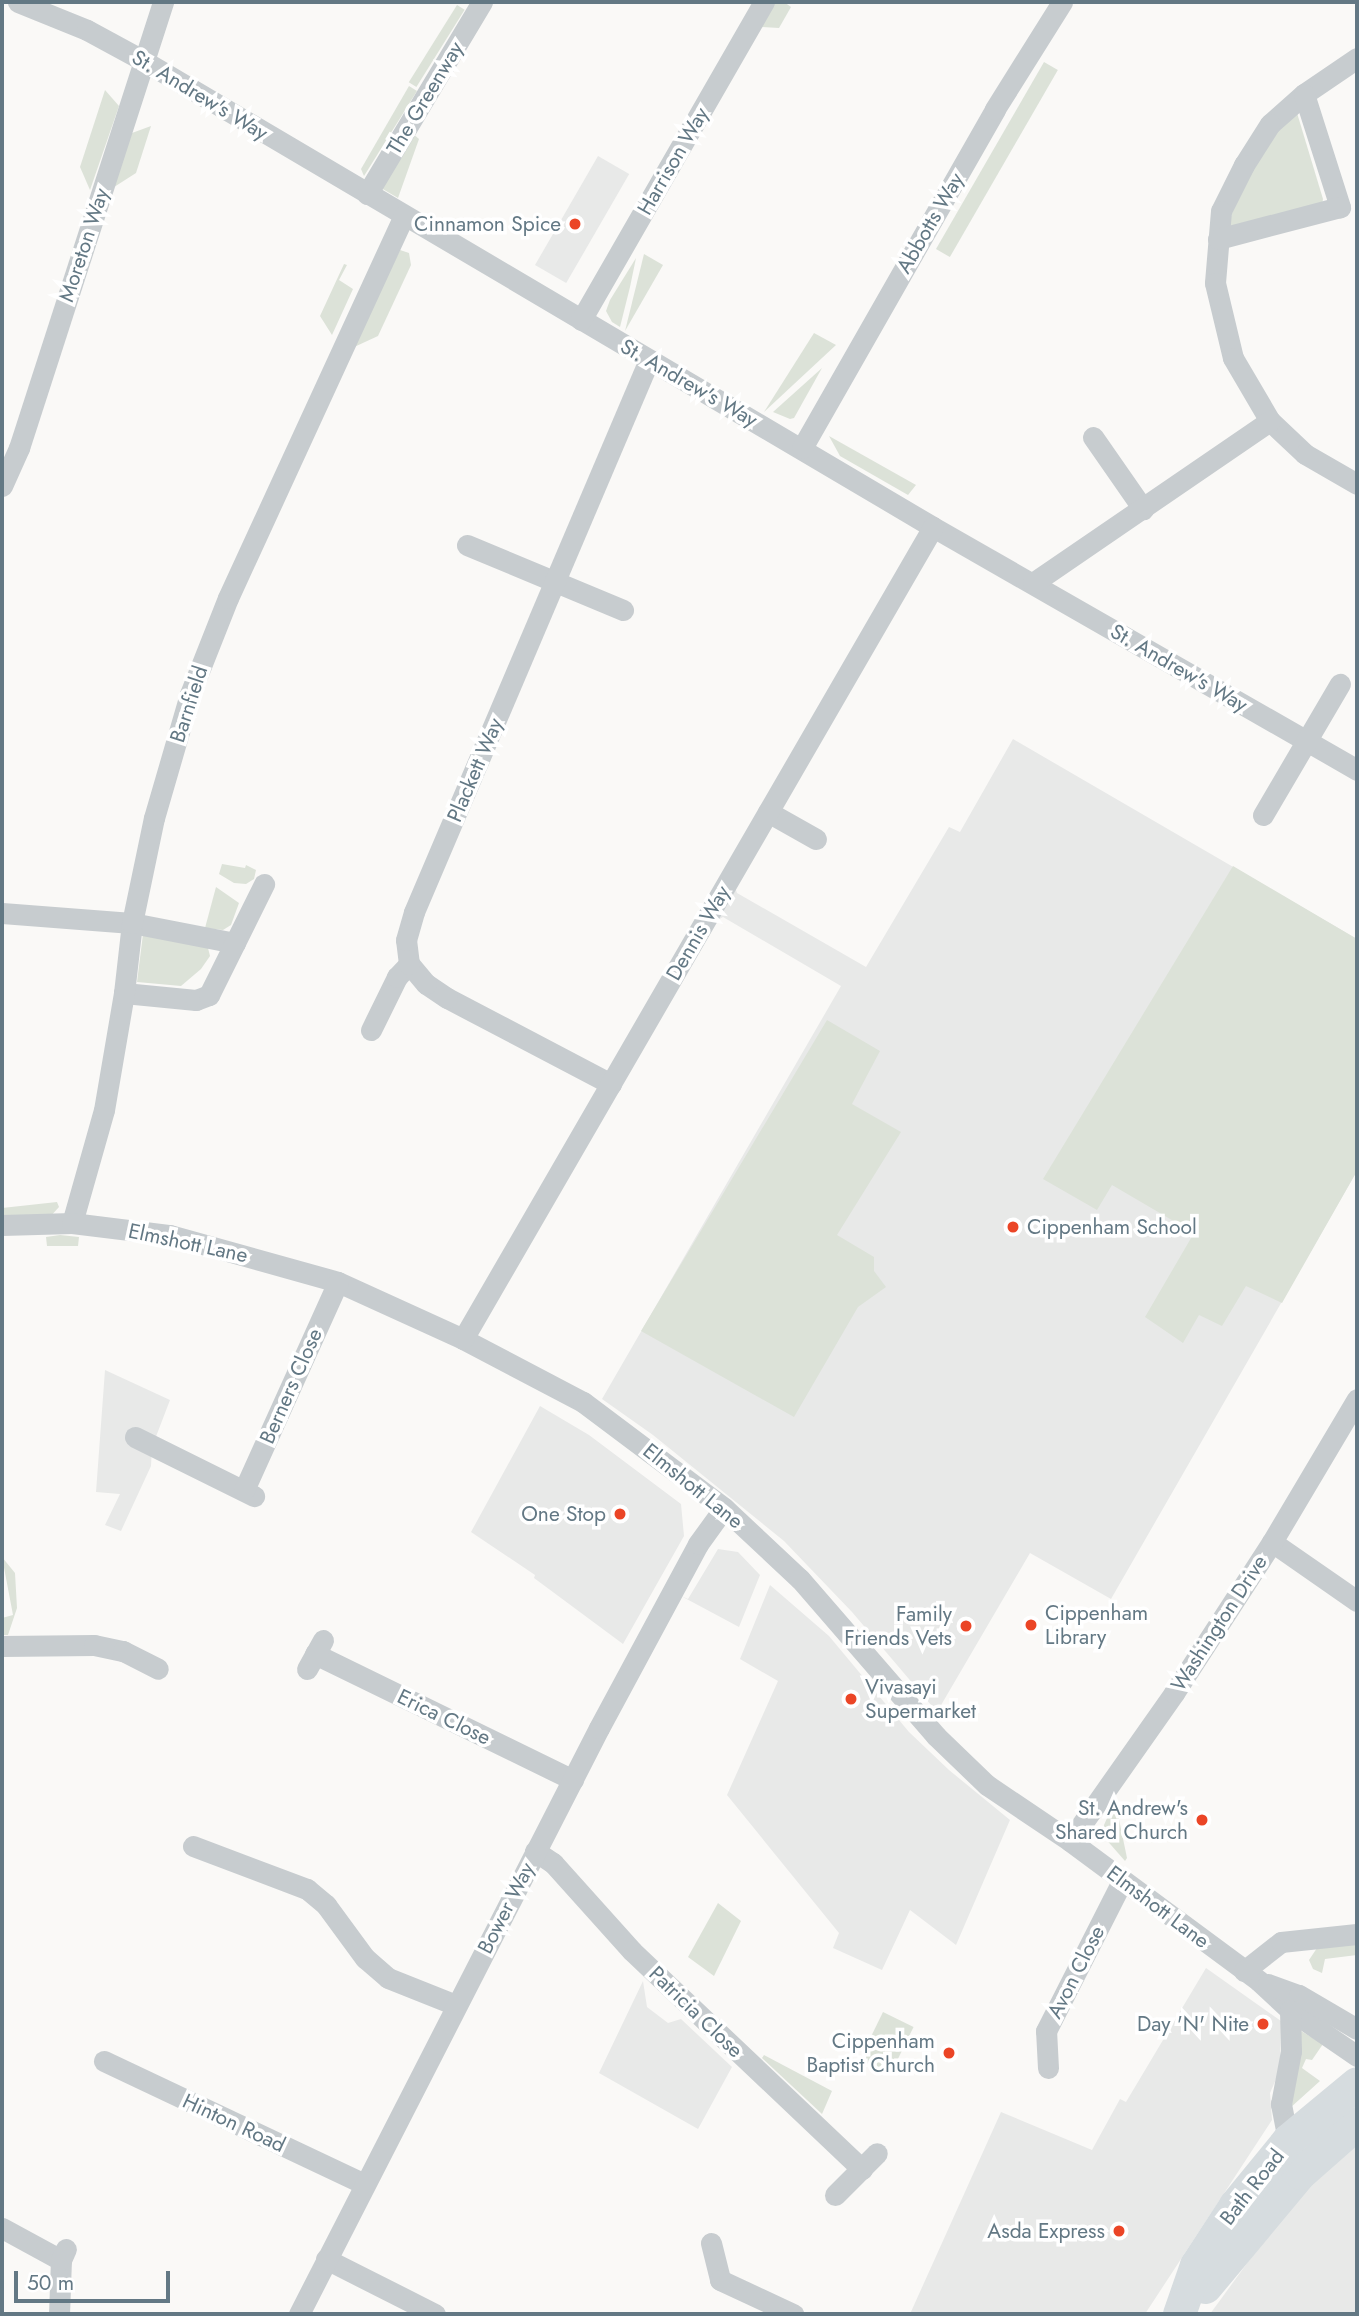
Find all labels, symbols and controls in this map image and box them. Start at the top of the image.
street label: The Greenway [381,37,469,159]
street label: St. Andrew's Way [127,44,273,146]
street label: Harrison Way [632,103,714,219]
street label: Abbotts Way [891,168,969,278]
street label: Moreton Way [54,185,114,305]
place label: Cinnamon Spice [414,211,561,237]
marker: Cinnamon Spice [567,216,583,232]
street label: St. Andrew's Way [616,334,762,432]
street label: St. Andrew's Way [1106,619,1252,717]
street label: Barnfield [165,662,213,746]
street label: Plackett Way [442,714,508,826]
street label: Dennis Way [661,881,735,985]
place label: Cippenham School [1027,1214,1197,1240]
street label: Elmshott Lane [126,1218,250,1268]
marker: Cippenham School [1005,1219,1021,1235]
street label: Berners Close [254,1324,328,1448]
street label: Elmshott Lane [638,1438,748,1534]
place label: One Stop [521,1501,606,1527]
marker: One Stop [612,1506,628,1522]
street label: Washington Drive [1166,1550,1272,1696]
place label: Cippenham Library [1045,1600,1148,1650]
place label: Family Friends Vets [844,1601,952,1651]
marker: Cippenham Library [1023,1617,1039,1633]
marker: Family Friends Vets [958,1618,974,1634]
place label: Vivasayi Supermarket [865,1674,976,1724]
street label: Erica Close [393,1684,495,1750]
marker: Vivasayi Supermarket [843,1691,859,1707]
place label: St. Andrew's Shared Church [1055,1795,1188,1845]
marker: St. Andrew's Shared Church [1194,1812,1210,1828]
street label: Bower Way [472,1858,540,1958]
street label: Elmshott Lane [1102,1860,1214,1954]
street label: Avon Close [1042,1922,1110,2022]
street label: Patricia Close [644,1961,748,2063]
place label: Day 'N' Nite [1137,2011,1249,2037]
marker: Day 'N' Nite [1255,2016,1271,2032]
place label: Cippenham Baptist Church [807,2028,935,2078]
marker: Cippenham Baptist Church [941,2045,957,2061]
street label: Hinton Road [179,2088,289,2158]
street label: Bath Road [1215,2144,1289,2230]
place label: Asda Express [987,2218,1105,2244]
marker: Asda Express [1111,2223,1127,2239]
scale bar [18,2256,173,2300]
text: 50 m [27,2268,74,2298]

